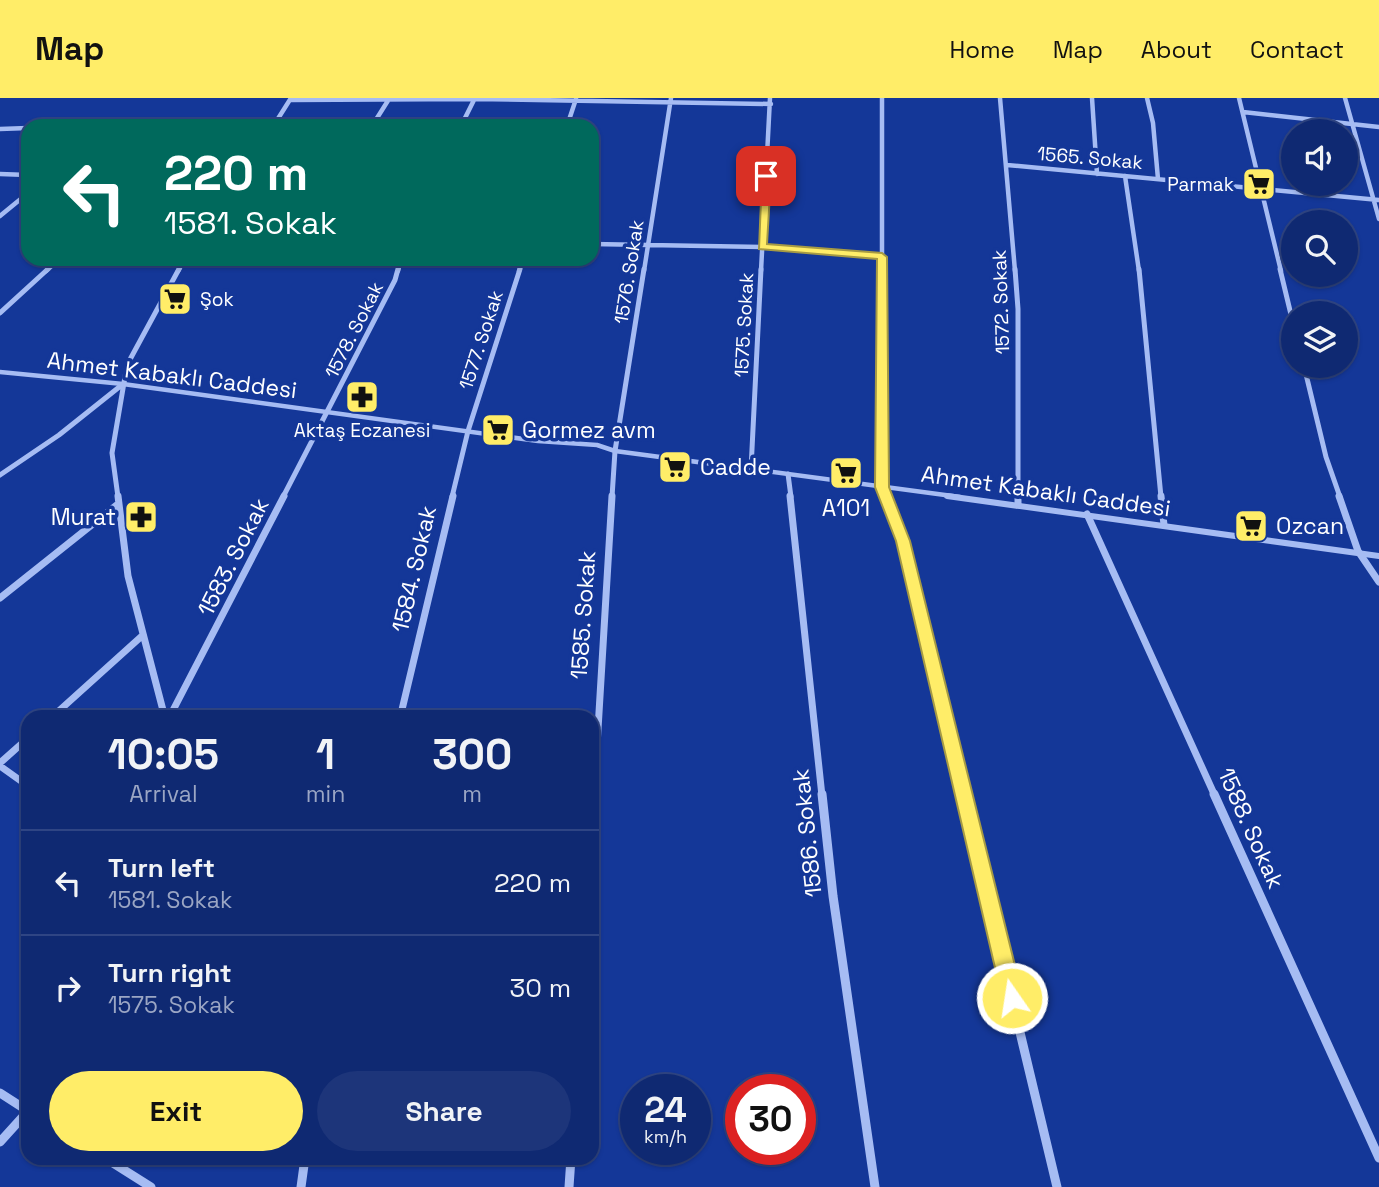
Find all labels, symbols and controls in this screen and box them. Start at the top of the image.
text: Map [35,28,104,70]
text: Home [949,34,1015,65]
text: Map [1053,34,1103,65]
text: About [1141,34,1212,65]
text: Contact [1250,34,1344,65]
map controls [1281,119,1358,378]
button: sound [1281,119,1358,196]
street label: 1565. Sokak [1036,141,1144,175]
text: 220 m [164,142,308,204]
pin [736,146,796,206]
icon: left [49,147,140,238]
icon: arrive [747,157,785,195]
supermarket icon: Parmak [1240,165,1278,203]
place label: Parmak [1167,172,1234,197]
text: 1581. Sokak [164,203,337,243]
button: search [1281,210,1358,287]
street label: 1576. Sokak [608,218,650,326]
street label: 1572. Sokak [987,249,1015,355]
street label: 1575. Sokak [729,272,759,378]
street label: 1578. Sokak [319,277,389,383]
supermarket icon: Şok [156,280,194,318]
place label: Şok [200,287,234,312]
street label: 1577. Sokak [453,287,509,393]
button: layers [1281,301,1358,378]
street label: Ahmet Kabaklı Caddesi [45,345,299,405]
pharmacy icon: Aktaş Eczanesi [343,378,381,416]
supermarket icon: Gormez avm [479,411,517,449]
place label: Gormez avm [522,415,656,445]
place label: Aktaş Eczanesi [294,418,430,443]
supermarket icon: Cadde [656,448,694,486]
place label: Cadde [700,452,771,482]
supermarket icon: A101 [827,454,865,492]
street label: Ahmet Kabaklı Caddesi [919,459,1173,523]
street label: 1583. Sokak [190,493,276,621]
place label: A101 [822,493,870,523]
pharmacy icon: Murat [122,498,160,536]
place label: Murat [51,502,116,532]
street label: 1584. Sokak [385,503,443,635]
supermarket icon: Ozcan [1232,507,1270,545]
place label: Ozcan [1276,511,1344,541]
street label: 1585. Sokak [564,550,602,680]
text: 10:05 [108,728,219,781]
text: 1 [316,728,335,781]
text: 300 [432,728,512,781]
street label: 1588. Sokak [1211,763,1291,893]
street label: 1586. Sokak [785,767,829,899]
text: Arrival [129,779,198,809]
text: min [306,779,345,809]
text: m [462,779,482,809]
text: Turn left [108,851,215,885]
icon: left [49,864,87,902]
text: 220 m [494,866,571,900]
text: 1581. Sokak [108,885,232,915]
text: Turn right [108,956,232,990]
position arrow [975,961,1049,1035]
icon: right [49,969,87,1007]
text: 30 m [510,971,571,1005]
text: 1575. Sokak [108,990,235,1020]
button: Exit [49,1071,303,1151]
button: Share [317,1071,571,1151]
speed limit sign: 30 [725,1074,816,1165]
text: 24 [644,1088,687,1132]
text: km/h [644,1125,687,1148]

